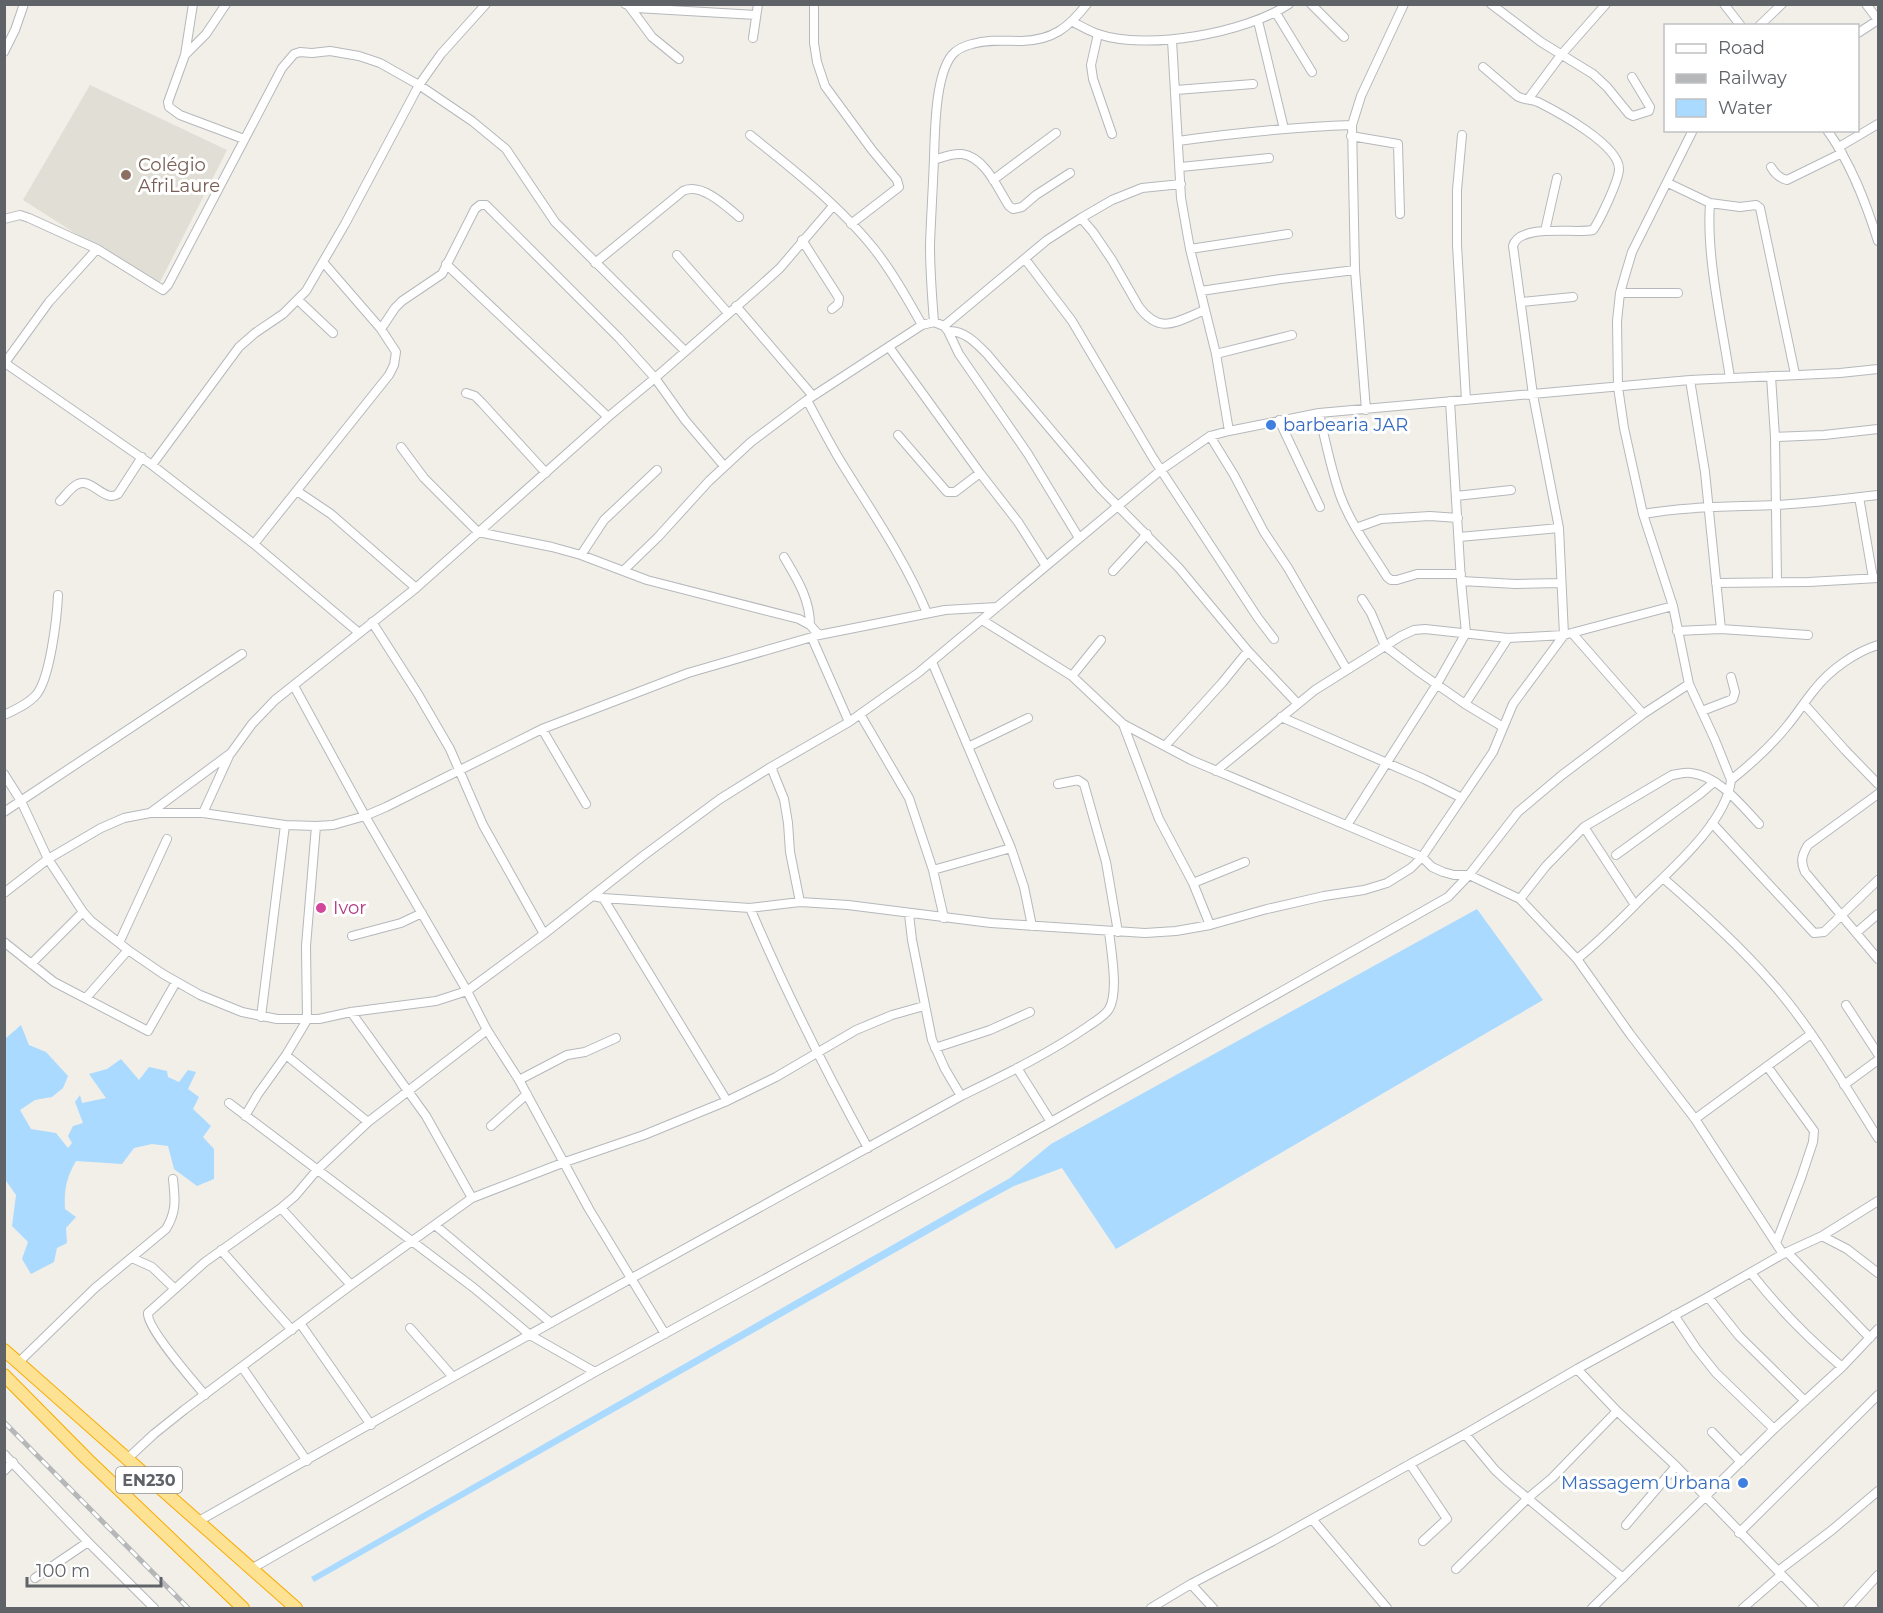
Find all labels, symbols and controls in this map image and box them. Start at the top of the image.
legend [1664,24,1859,132]
text: Road [1718,37,1765,59]
text: Railway [1718,67,1787,89]
text: Water [1718,97,1773,119]
place label: Colégio AfriLaure [138,154,220,197]
marker: Colégio AfriLaure [119,168,133,182]
place label: barbearia JAR [1283,414,1408,436]
marker: barbearia JAR [1264,418,1278,432]
place label: Ivor [333,897,366,919]
marker: Ivor [314,901,328,915]
road number: EN230 [116,1467,182,1493]
place label: Massagem Urbana [1561,1472,1731,1494]
marker: Massagem Urbana [1736,1476,1750,1490]
scale bar [27,1550,160,1588]
text: 100 m [36,1560,90,1582]

